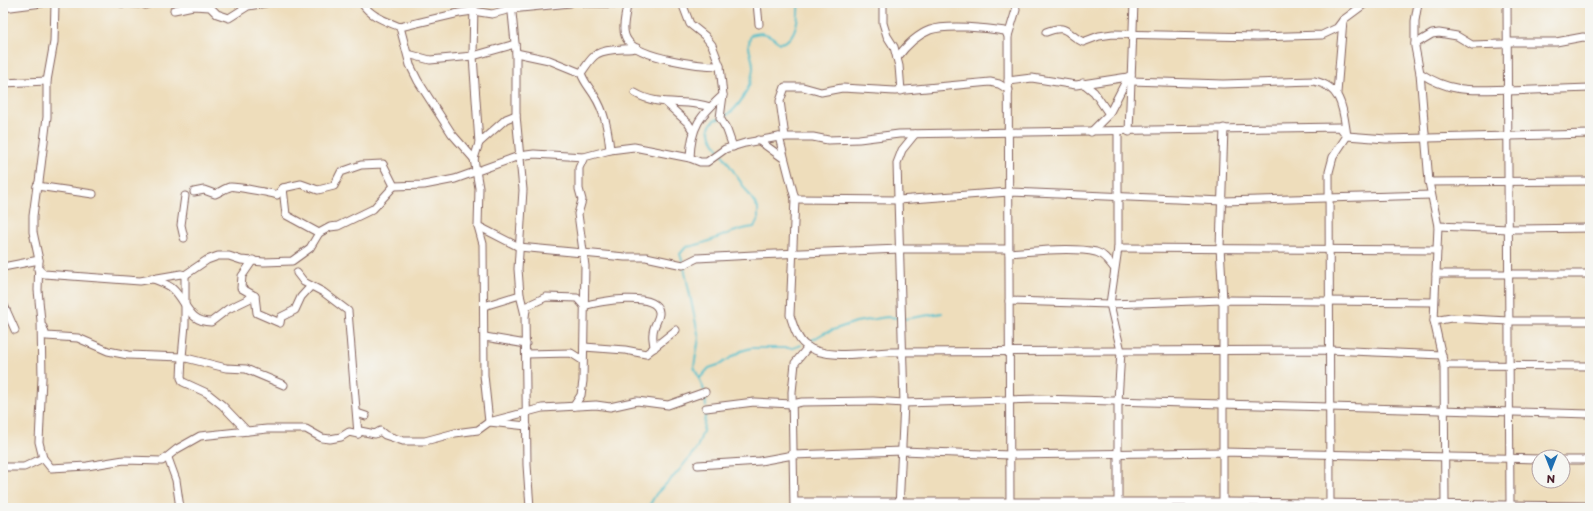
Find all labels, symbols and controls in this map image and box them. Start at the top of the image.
north arrow [1531,449,1571,489]
text: N [1546,471,1555,488]

